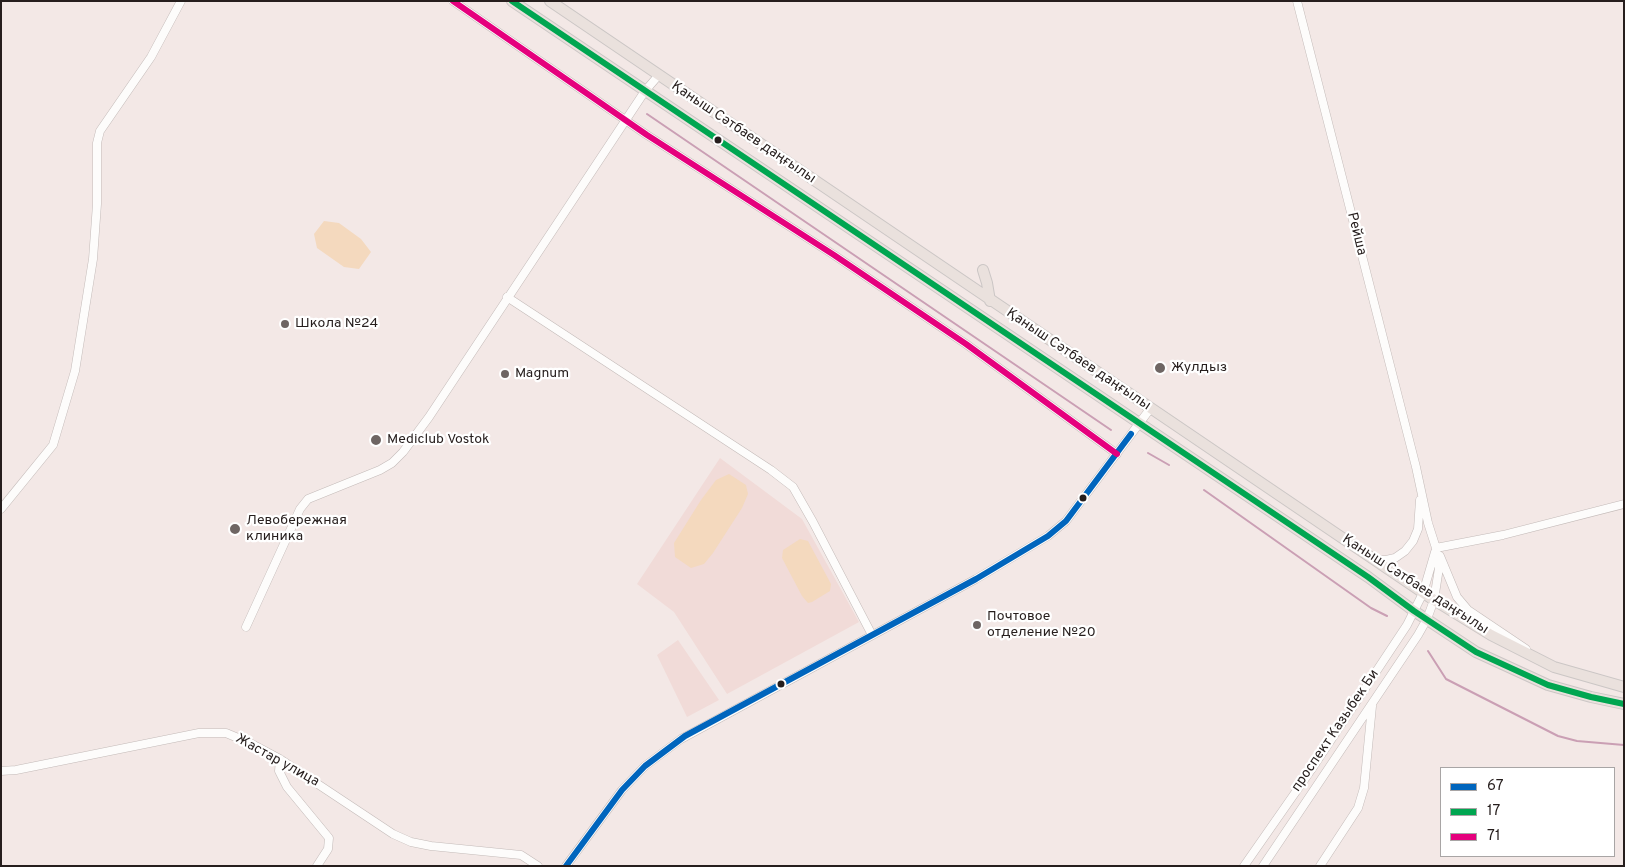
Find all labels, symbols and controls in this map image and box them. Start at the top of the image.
street label: Қаныш Сәтбаев даңғылы [668,78,818,188]
unlabelled marker [713,135,723,145]
street label: Рейша [1343,211,1369,257]
street label: Қаныш Сәтбаев даңғылы [1003,305,1153,415]
place label: Школа №24 [295,316,378,332]
marker: Школа №24 [279,318,291,330]
place label: Жулдыз [1171,360,1227,376]
marker: Жулдыз [1153,361,1167,375]
place label: Magnum [515,366,569,382]
marker: Magnum [499,368,511,380]
place label: Mediclub Vostok [387,432,489,448]
marker: Mediclub Vostok [369,433,383,447]
unlabelled marker [1078,493,1088,503]
place label: Левобережная клиника [246,513,347,546]
marker: Левобережная клиника [228,522,242,536]
street label: Қаныш Сәтбаев даңғылы [1339,531,1491,639]
place label: Почтовое отделение №20 [987,609,1096,642]
marker: Почтовое отделение №20 [971,619,983,631]
street label: проспект Казыбек Би [1289,667,1383,795]
unlabelled marker [776,679,786,689]
street label: Жастар улица [232,731,322,791]
legend [1440,767,1615,857]
text: 67 [1487,777,1504,796]
text: 17 [1487,802,1500,821]
text: 71 [1487,827,1501,846]

